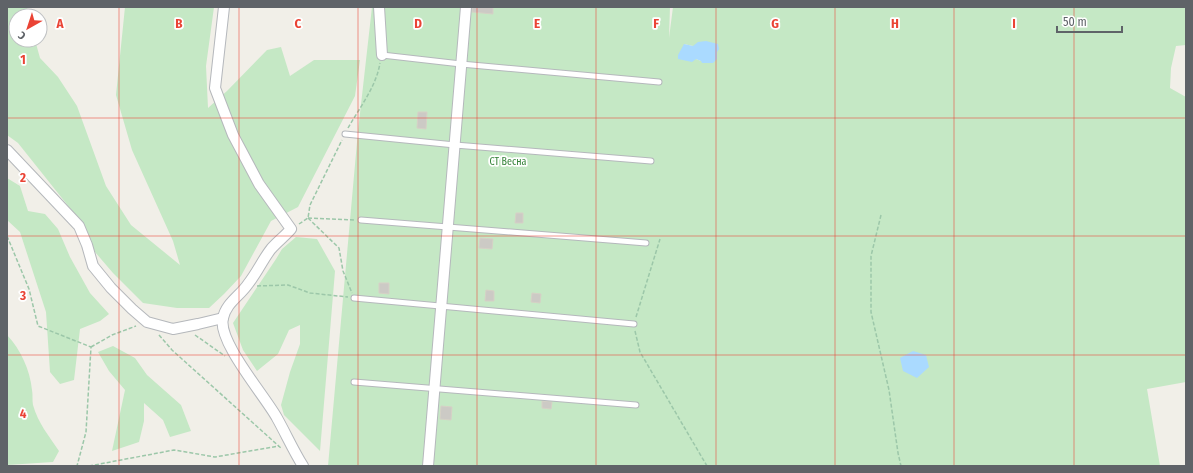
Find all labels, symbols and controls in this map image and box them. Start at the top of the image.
north arrow [8,8,48,48]
scale bar [1057,8,1122,34]
text: 50 m [1063,15,1087,29]
text: A [55,16,64,31]
text: B [175,16,183,31]
text: C [295,16,302,31]
text: D [414,16,422,31]
text: E [534,16,540,31]
text: F [653,16,659,31]
text: G [771,16,779,31]
text: H [891,16,899,31]
text: I [1012,16,1016,31]
text: С [16,28,28,42]
text: 1 [20,52,26,67]
park label: СТ Весна [490,156,527,168]
text: 2 [19,170,26,185]
text: 3 [19,288,26,303]
text: 4 [20,406,27,421]

